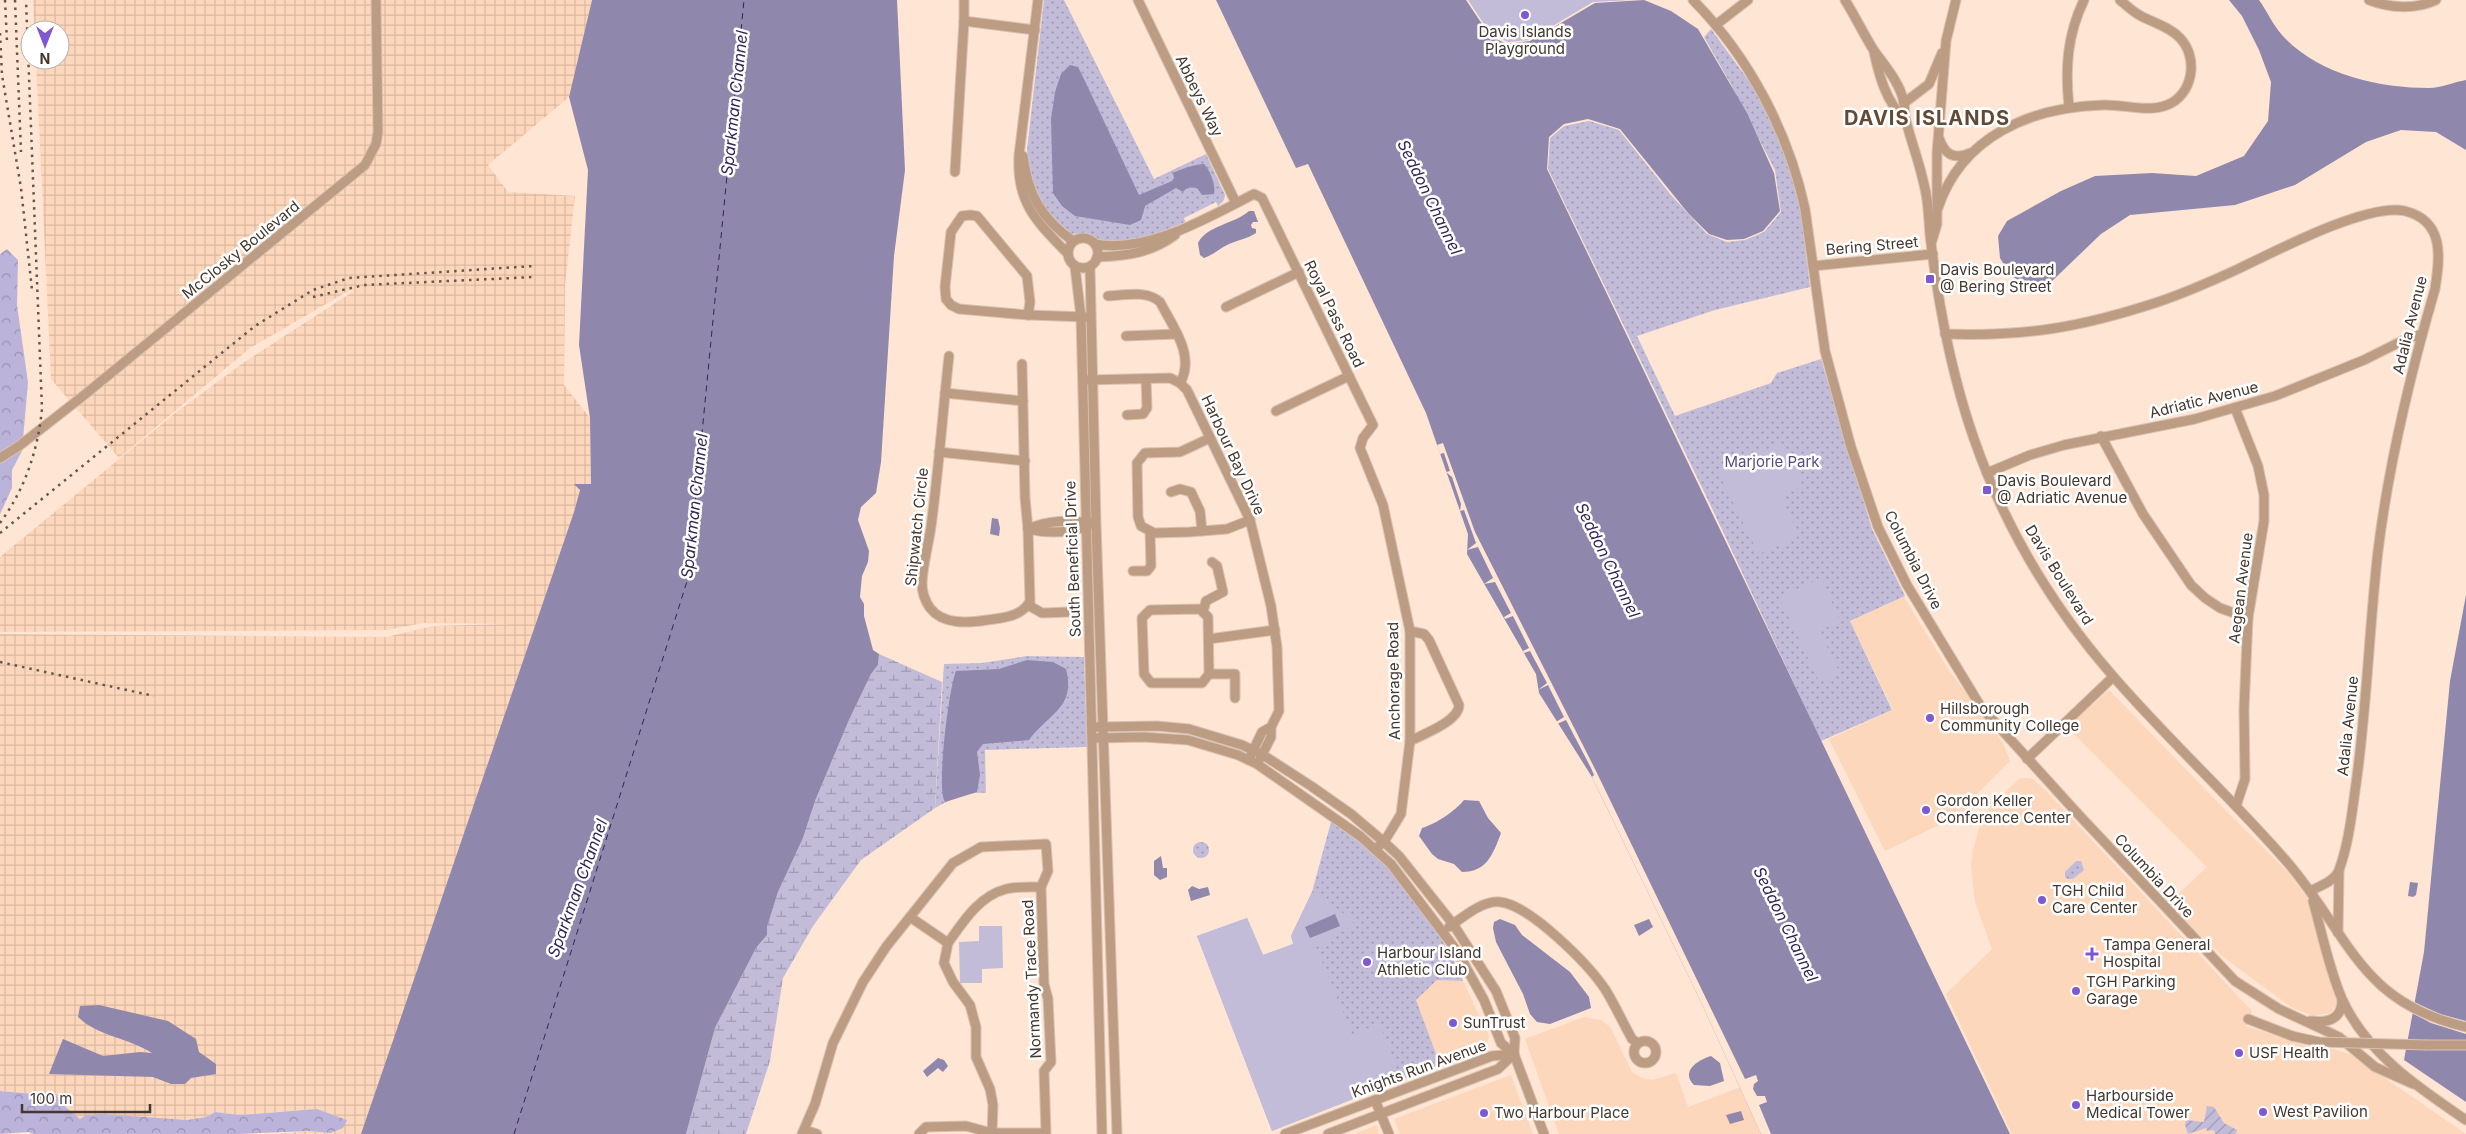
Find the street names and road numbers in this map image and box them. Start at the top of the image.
street label: Abbeys Way [1172,52,1228,140]
street label: McClosky Boulevard [178,196,303,303]
street label: Bering Street [1825,232,1919,259]
street label: Royal Pass Road [1300,257,1369,371]
street label: Adalia Avenue [2388,274,2431,376]
street label: Adriatic Avenue [2147,377,2260,422]
street label: Harbour Bay Drive [1197,392,1270,518]
street label: Shipwatch Circle [901,467,932,587]
street label: South Beneficial Drive [1060,480,1085,638]
street label: Columbia Drive [1880,507,1946,612]
street label: Davis Boulevard [2021,521,2098,628]
street label: Aegean Avenue [2224,532,2257,644]
street label: Anchorage Road [1383,622,1404,740]
street label: Adalia Avenue [2333,675,2362,777]
street label: Columbia Drive [2110,830,2198,922]
street label: Normandy Trace Road [1018,899,1045,1059]
street label: Knights Run Avenue [1349,1035,1489,1102]

